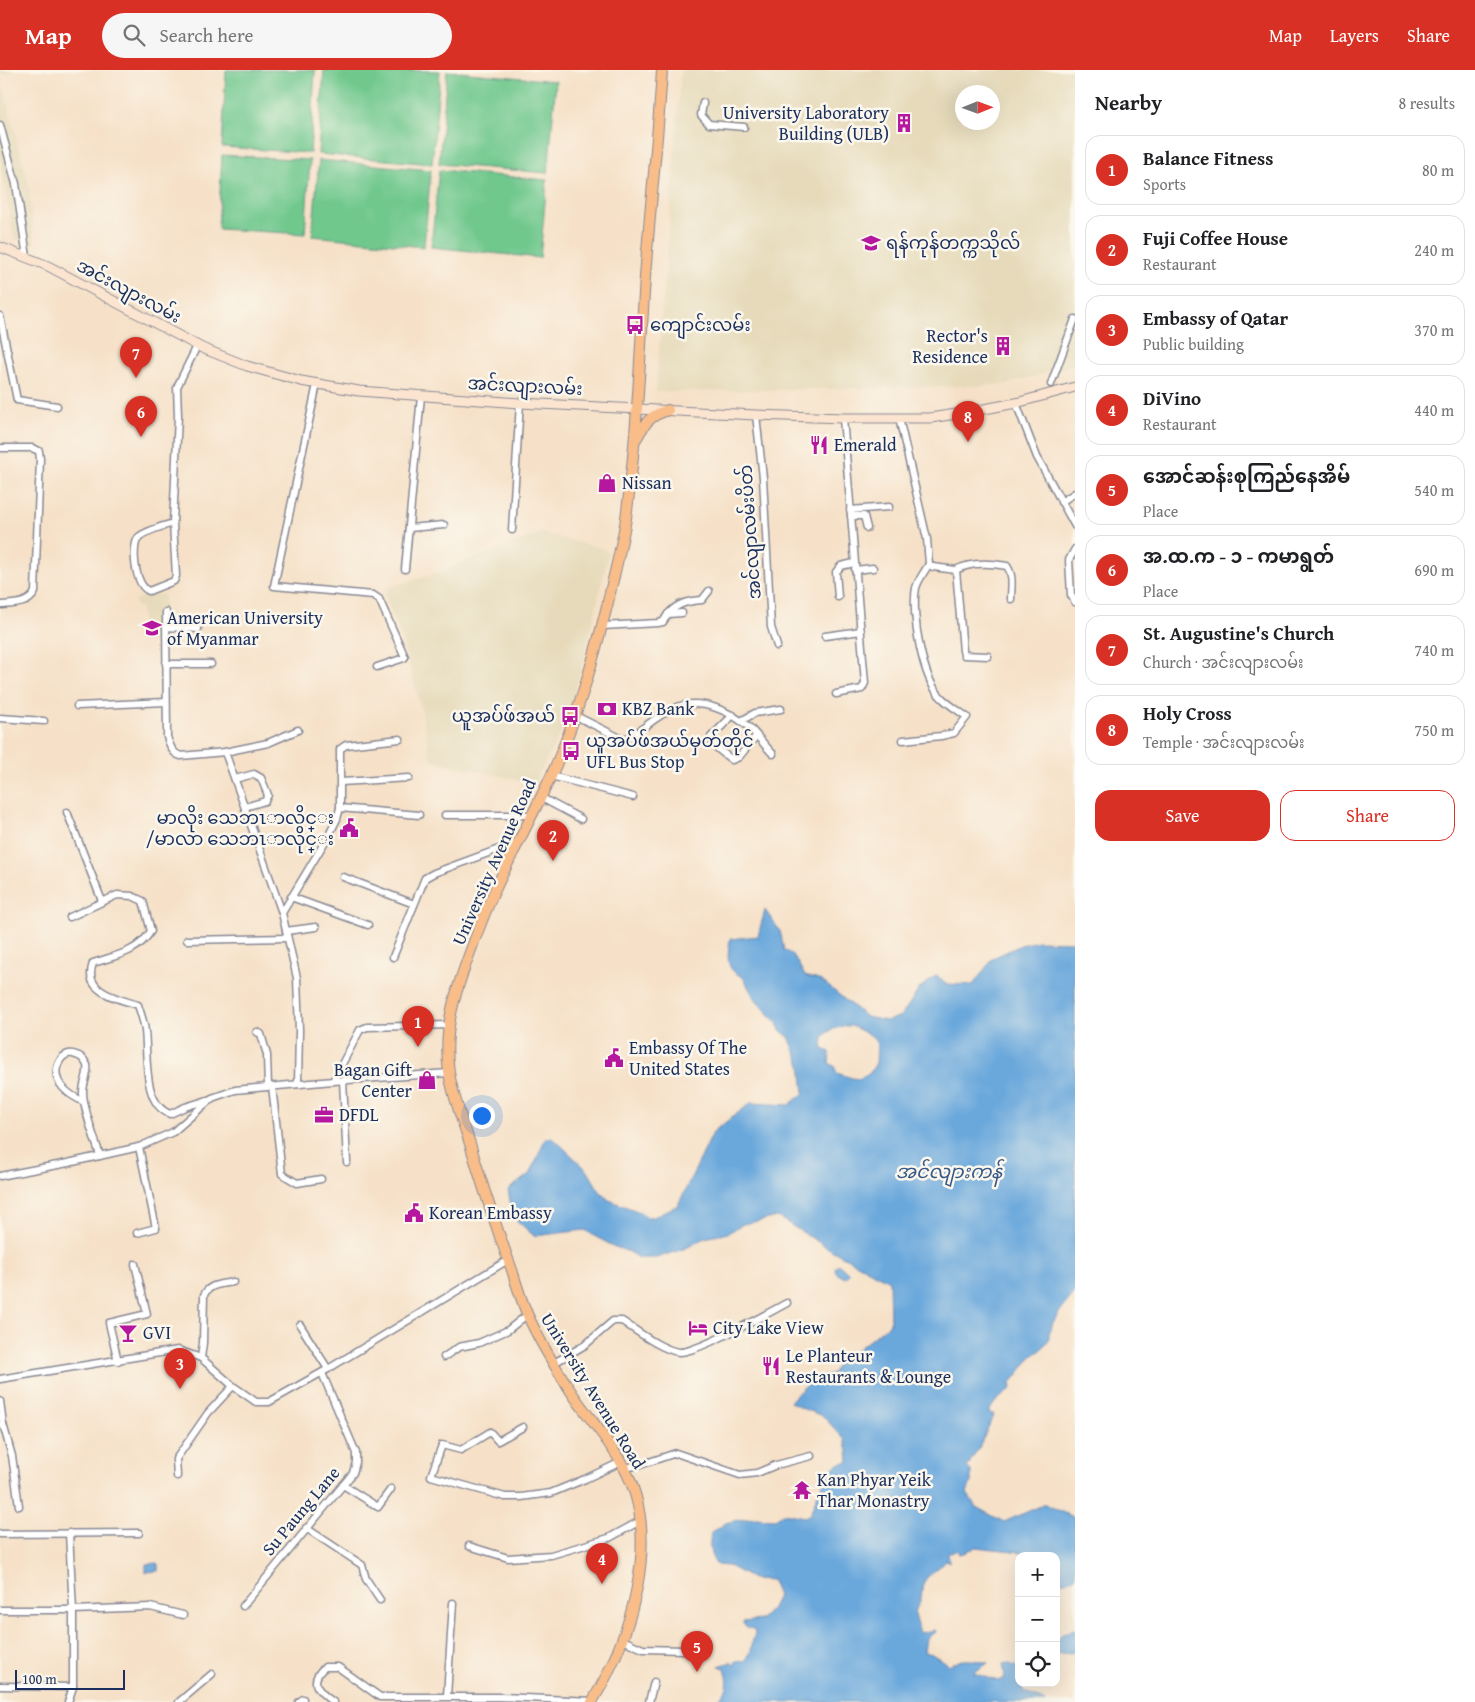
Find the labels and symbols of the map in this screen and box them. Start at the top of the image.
north arrow [955,85,1000,130]
place label: University Laboratory Building (ULB) [723,99,889,147]
building icon: University Laboratory Building (ULB) [893,112,915,134]
place label: ရန်ကုန်တက္ကသိုလ် [886,229,1020,258]
school or university icon: ရန်ကုန်တက္ကသိုလ် [860,232,882,254]
street label: အင်းလျားလမ်း [71,252,186,331]
place label: ကျောင်းလမ်း [650,311,751,340]
bus stop icon: ကျောင်းလမ်း [624,314,646,336]
place label: Rector's Residence [912,322,988,370]
building icon: Rector's Residence [992,335,1014,357]
pin: 7 [120,337,152,378]
street label: အင်းလျားလမ်း [467,369,583,404]
pin: 6 [125,396,157,437]
pin: 8 [952,401,984,442]
place label: Emerald [834,431,897,458]
restaurant icon: Emerald [808,434,830,456]
street label: အင်လျာလမ်းပိတ် [731,464,770,600]
place label: Nissan [622,469,672,496]
shop icon: Nissan [596,472,618,494]
place label: American University of Myanmar [167,604,323,652]
school or university icon: American University of Myanmar [141,617,163,639]
place label: KBZ Bank [622,695,695,722]
bank icon: KBZ Bank [596,698,618,720]
place label: ယူအပ်ဖ်အယ် [452,702,555,731]
bus stop icon: ယူအပ်ဖ်အယ် [559,705,581,727]
place label: ယူအပ်ဖ်အယ်မှတ်တိုင် UFL Bus Stop [586,727,754,775]
bus stop icon: ယူအပ်ဖ်အယ်မှတ်တိုင် UFL Bus Stop [560,740,582,762]
street label: University Avenue Road [445,774,543,949]
place label: မာလိုး သေဘၤာလိုင္း /မာလာ သေဘၤာလိုင္း [146,804,334,854]
public building icon: မာလိုး သေဘၤာလိုင္း /မာလာ သေဘၤာလိုင္း [338,817,360,839]
pin: 2 [537,820,569,861]
pin: 1 [402,1006,434,1047]
place label: Embassy Of The United States [629,1034,747,1082]
public building icon: Embassy Of The United States [603,1047,625,1069]
place label: Bagan Gift Center [334,1056,413,1104]
shop icon: Bagan Gift Center [416,1069,438,1091]
place label: DFDL [339,1101,379,1128]
your location [469,1103,495,1129]
office icon: DFDL [313,1104,335,1126]
water label: အင်လျားကန် [896,1157,1005,1187]
place label: Korean Embassy [429,1199,552,1226]
public building icon: Korean Embassy [403,1202,425,1224]
street label: University Avenue Road [534,1307,653,1474]
place label: City Lake View [713,1314,824,1341]
hotel icon: City Lake View [687,1317,709,1339]
place label: GVI [143,1319,171,1346]
bar icon: GVI [117,1322,139,1344]
place label: Le Planteur Restaurants & Lounge [786,1342,951,1390]
pin: 3 [164,1348,196,1389]
restaurant icon: Le Planteur Restaurants & Lounge [760,1355,782,1377]
street label: Su Paung Lane [255,1460,346,1561]
place label: Kan Phyar Yeik Thar Monastry [817,1466,932,1514]
temple icon: Kan Phyar Yeik Thar Monastry [791,1479,813,1501]
pin: 4 [586,1543,618,1584]
pin: 5 [681,1631,713,1672]
scale bar [15,1667,125,1690]

